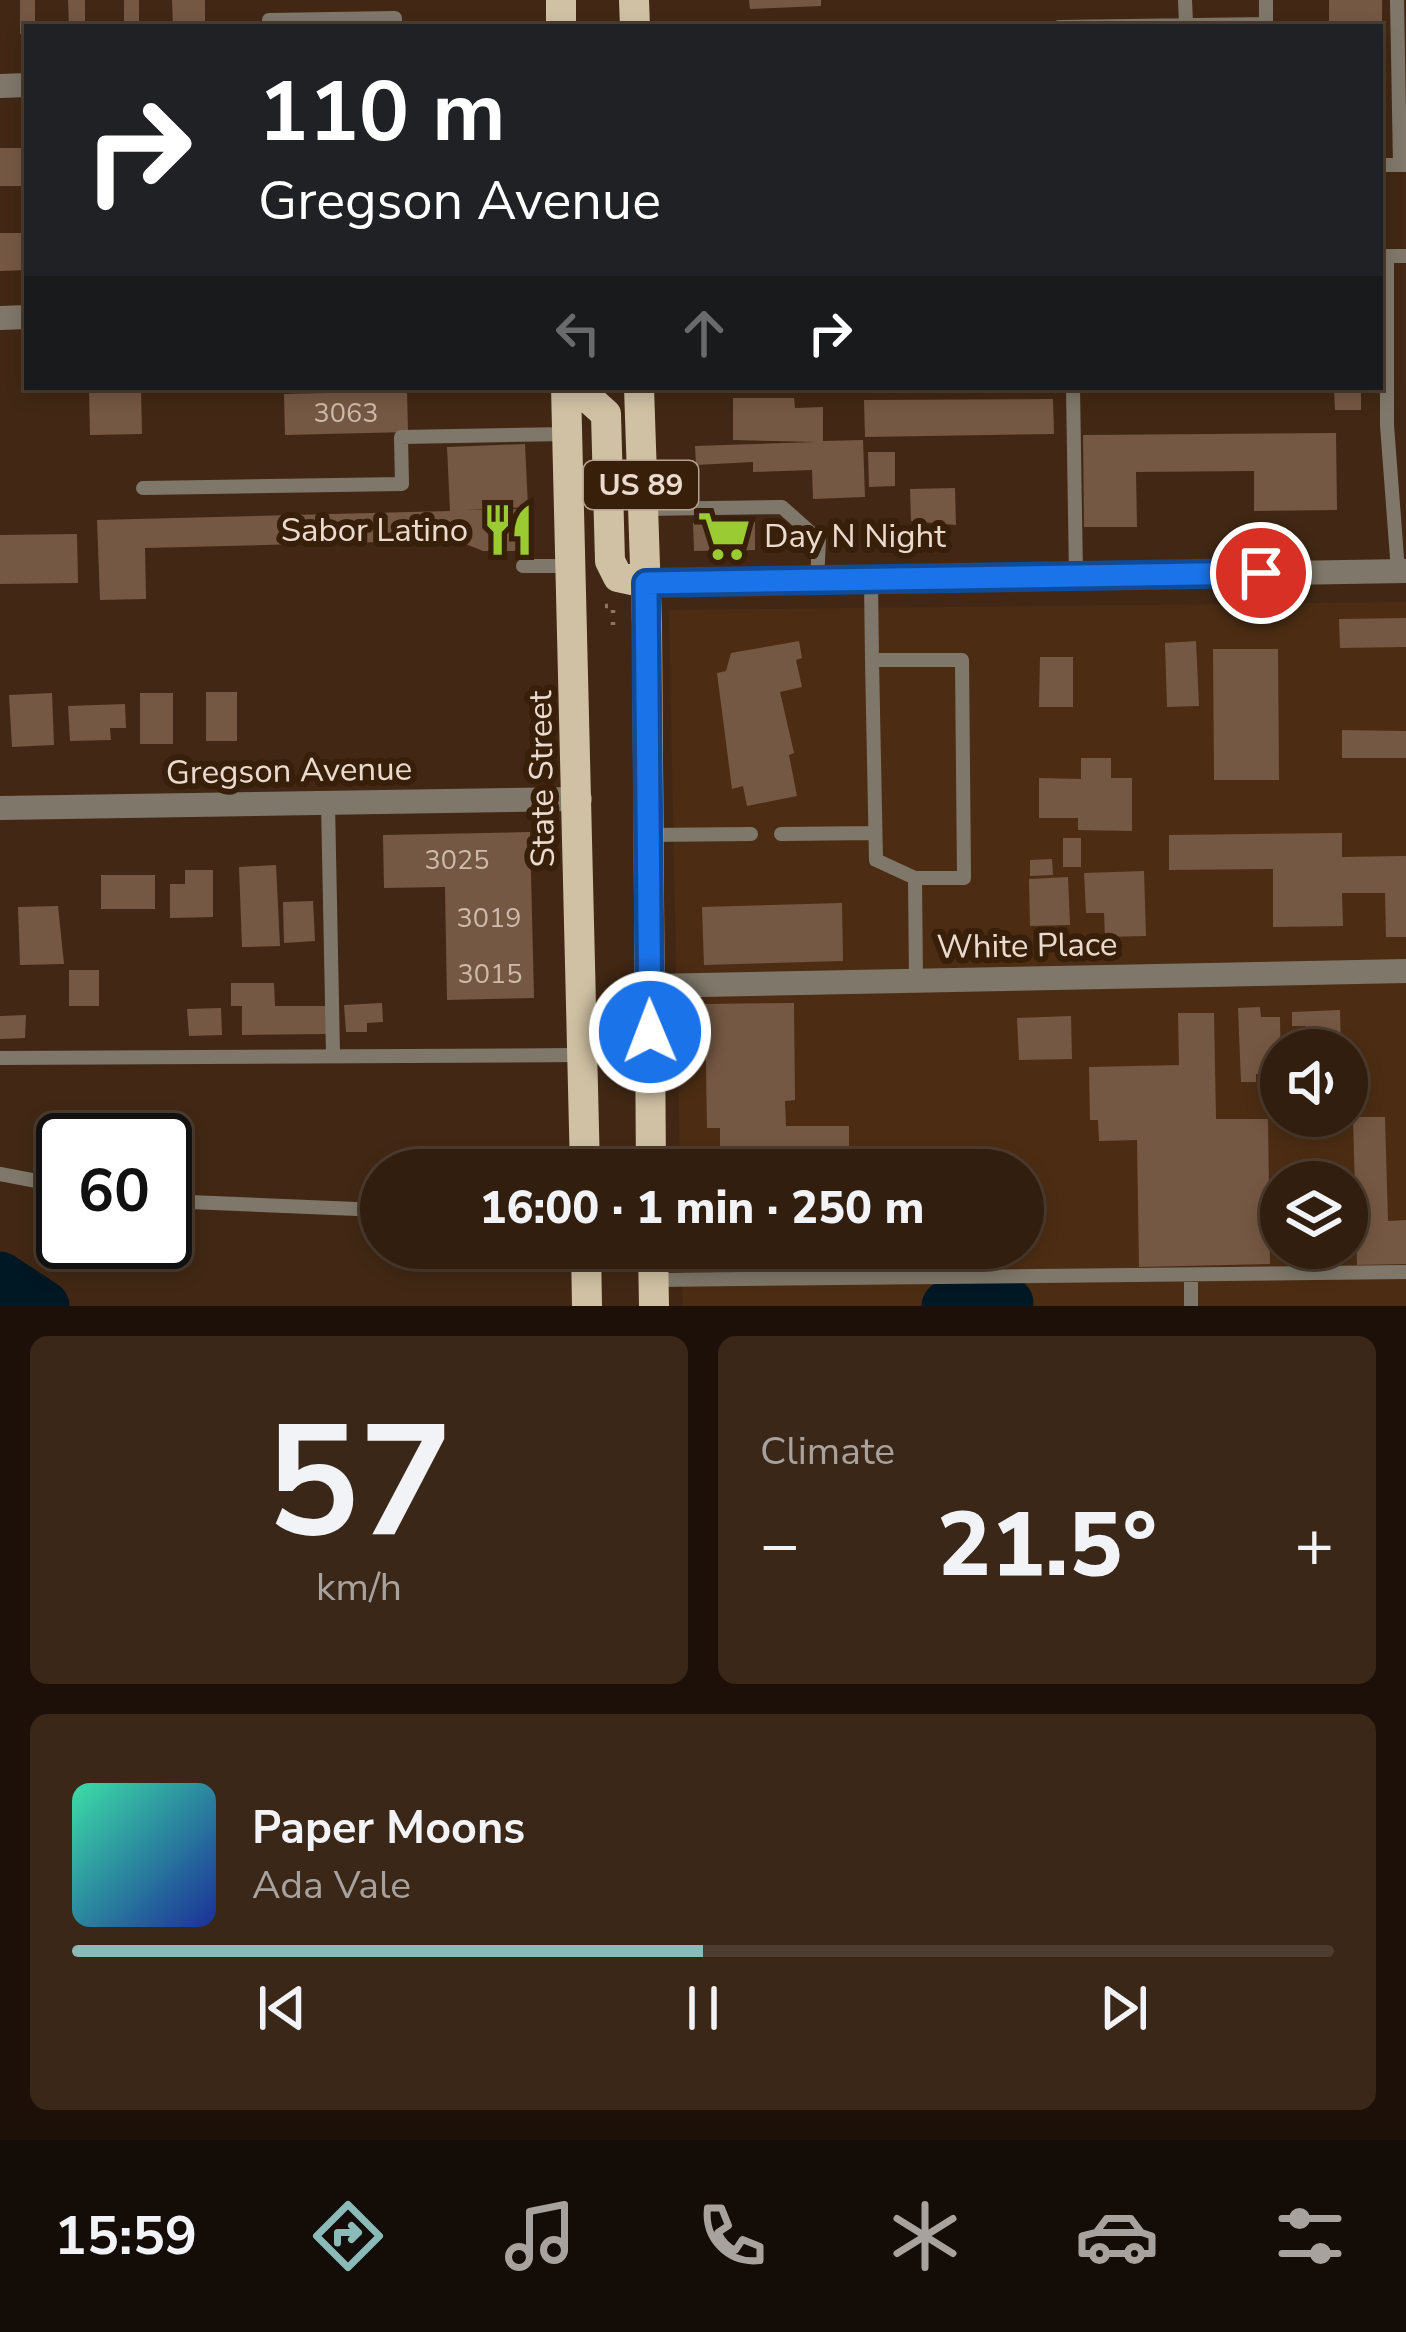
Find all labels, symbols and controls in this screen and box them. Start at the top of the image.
text: 110 m [258,55,506,170]
icon: right [60,72,216,228]
text: Gregson Avenue [258,164,661,238]
icon: left [545,300,611,366]
icon: ahead [671,300,737,366]
icon: right [797,300,863,366]
house number: 3063 [314,395,378,432]
road number: US 89 [584,461,698,509]
restaurant icon: Sabor Latino [479,501,537,559]
supermarket icon: Day N Night [695,507,753,565]
place label: Sabor Latino [281,508,468,553]
place label: Day N Night [764,514,946,559]
pin [1210,522,1312,624]
icon: arrive [1228,540,1294,606]
street label: State Street [518,690,566,868]
street label: Gregson Avenue [166,746,412,796]
house number: 3025 [425,842,489,879]
house number: 3019 [457,900,521,937]
street label: White Place [936,922,1118,970]
house number: 3015 [458,956,522,993]
position arrow [587,969,713,1095]
map controls [1260,1029,1368,1269]
button: sound [1260,1029,1368,1137]
speed limit sign: 60 [36,1113,192,1269]
button: layers [1260,1161,1368,1269]
text: 16:00 · 1 min · 250 m [479,1178,925,1239]
text: 57 [265,1376,453,1589]
text: Climate [760,1425,895,1478]
text: 21.5° [937,1484,1157,1607]
text: − [760,1500,800,1590]
text: + [1294,1500,1334,1590]
text: km/h [316,1561,402,1614]
text: Paper Moons [252,1798,525,1859]
text: Ada Vale [252,1859,411,1912]
icon: previous [249,1975,315,2041]
icon: pause [670,1975,736,2041]
icon: next [1091,1975,1157,2041]
icon: directions [306,2194,390,2278]
icon: music [498,2194,582,2278]
icon: phone [690,2194,774,2278]
icon: climate [883,2194,967,2278]
icon: car [1075,2194,1159,2278]
icon: filters [1268,2194,1352,2278]
text: 15:59 [54,2199,197,2273]

